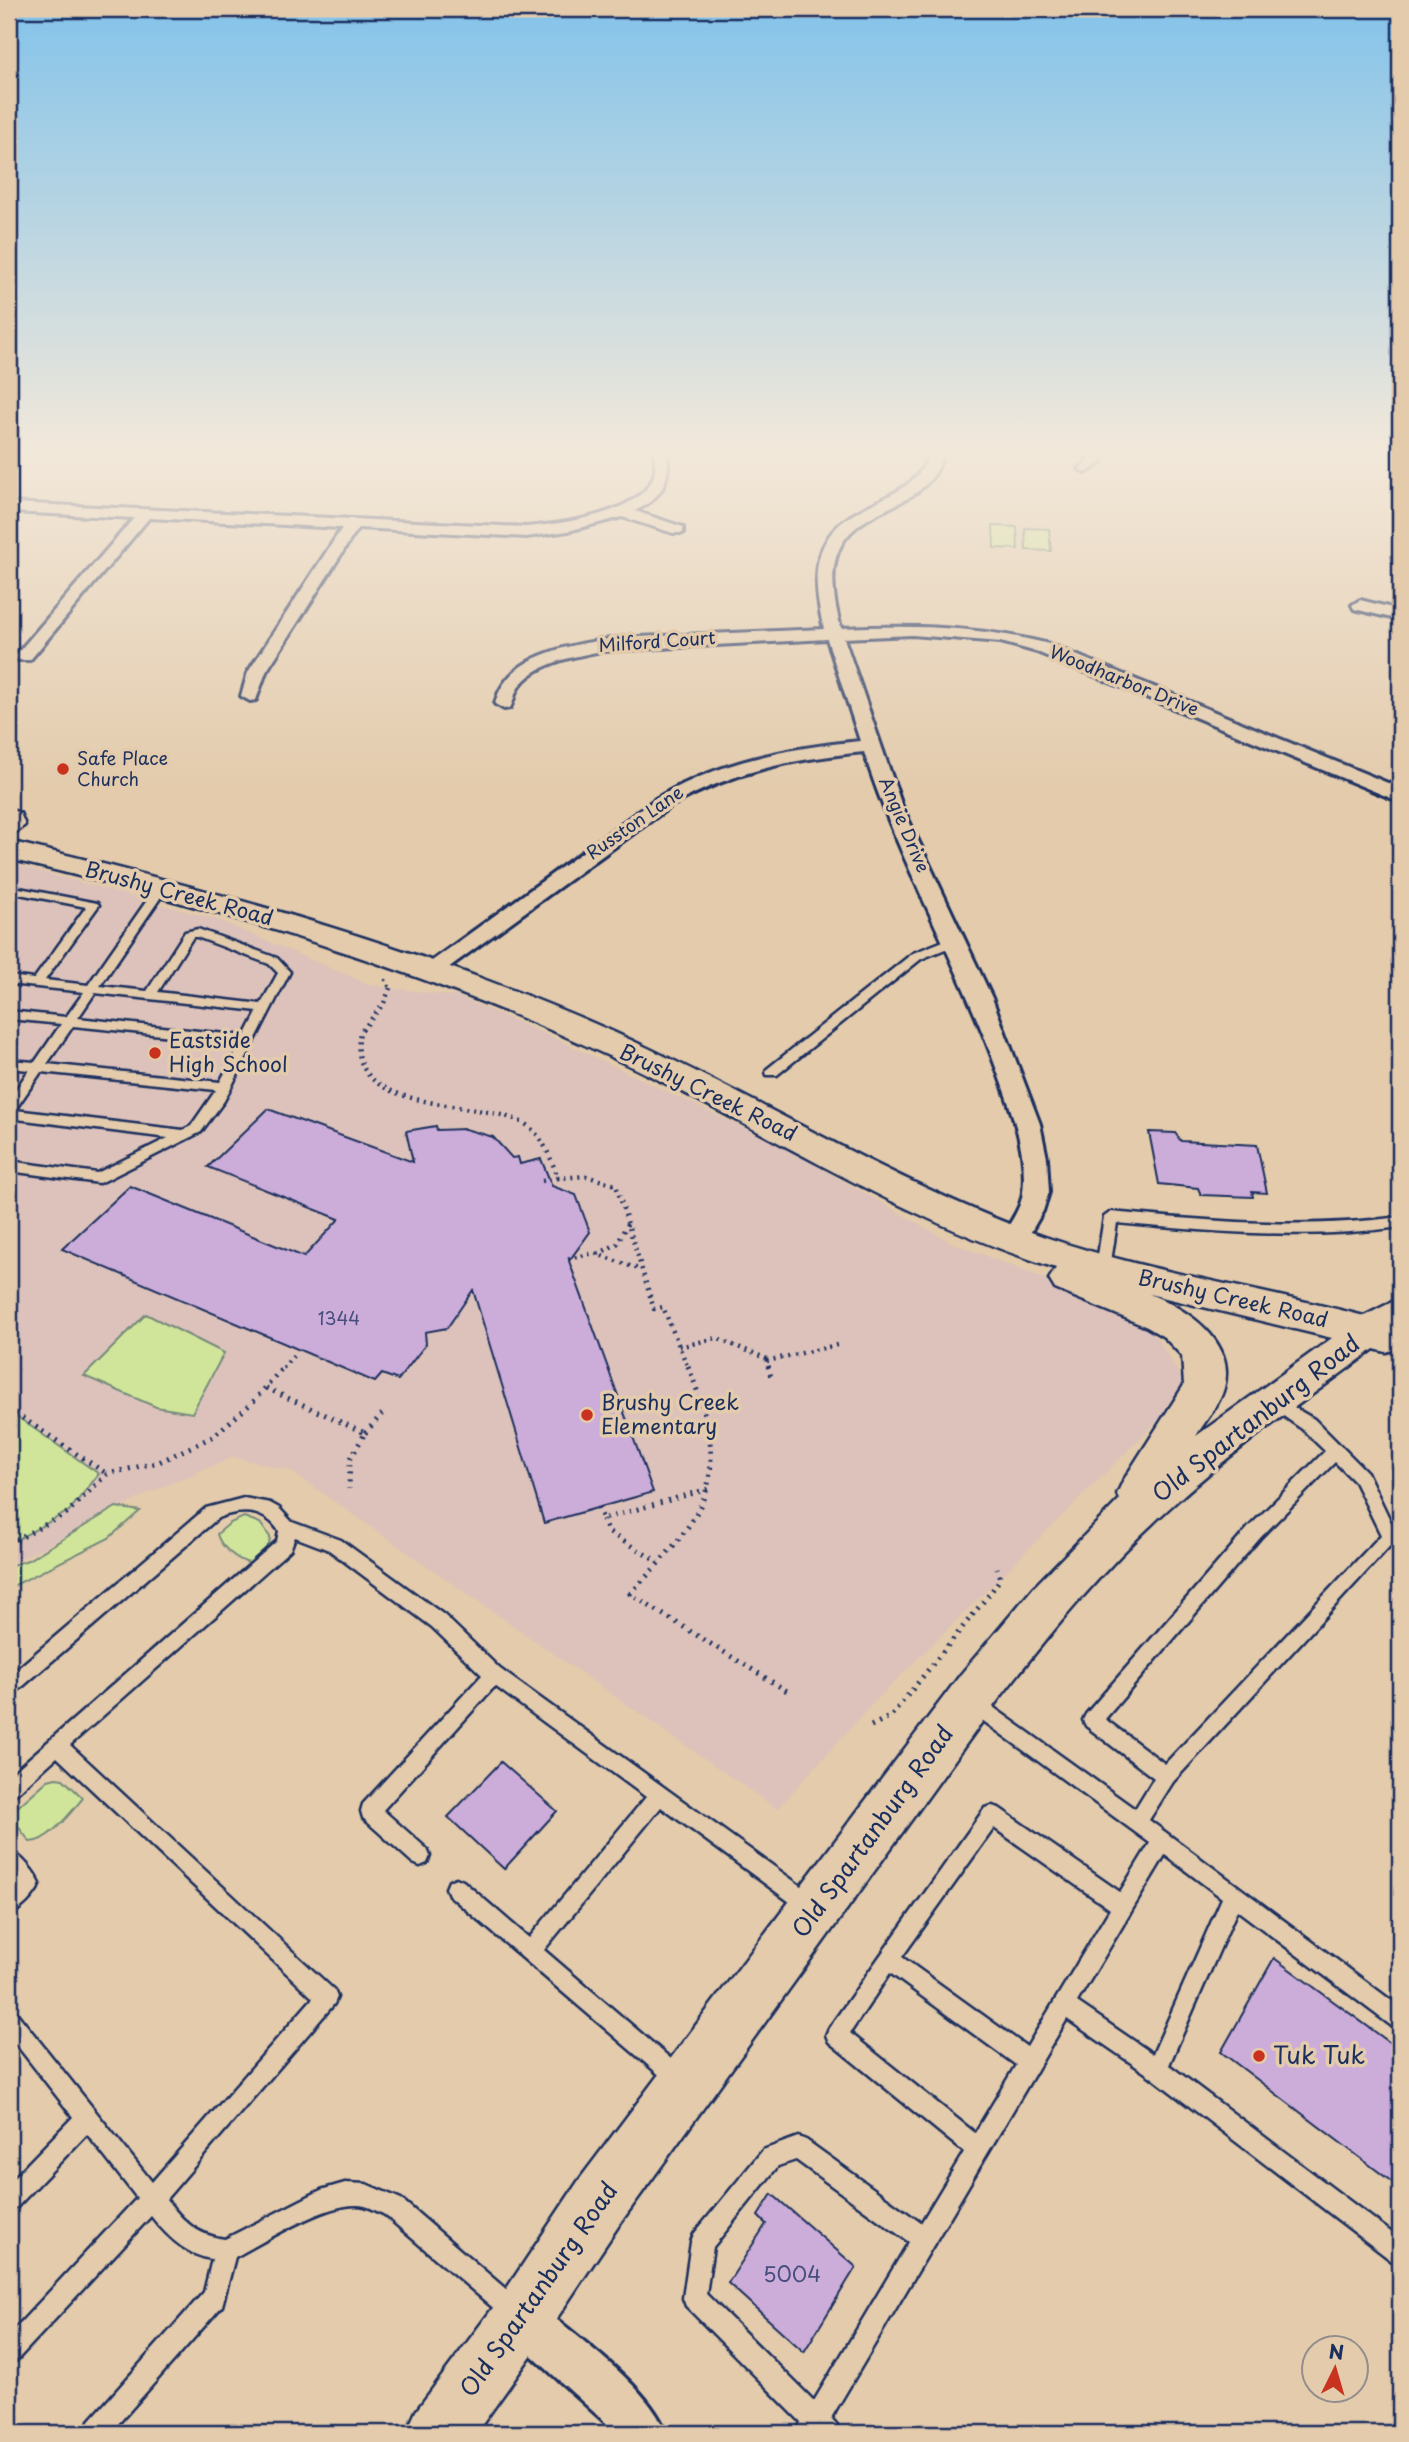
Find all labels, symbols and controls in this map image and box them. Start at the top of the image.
street label: Milford Court [598,623,716,658]
street label: Woodharbor Drive [1046,637,1203,722]
place label: Safe Place Church [77,744,168,792]
marker: Safe Place Church [55,761,71,777]
street label: Angie Drive [873,772,938,876]
street label: Russton Lane [580,778,688,865]
street label: Brushy Creek Road [82,851,277,933]
place label: Eastside High School [169,1023,288,1079]
street label: Brushy Creek Road [615,1034,803,1148]
marker: Eastside High School [147,1045,163,1061]
street label: Brushy Creek Road [1135,1260,1332,1334]
house number: 1344 [318,1304,360,1331]
street label: Old Spartanburg Road [1143,1325,1366,1510]
place label: Brushy Creek Elementary [601,1385,739,1441]
marker: Brushy Creek Elementary [579,1407,595,1423]
street label: Old Spartanburg Road [782,1717,961,1945]
place label: Tuk Tuk [1273,2036,1365,2072]
marker: Tuk Tuk [1251,2048,1267,2064]
street label: Old Spartanburg Road [449,2174,625,2404]
house number: 5004 [763,2257,821,2289]
north arrow [1300,2334,1370,2404]
text: N [1328,2336,1345,2366]

